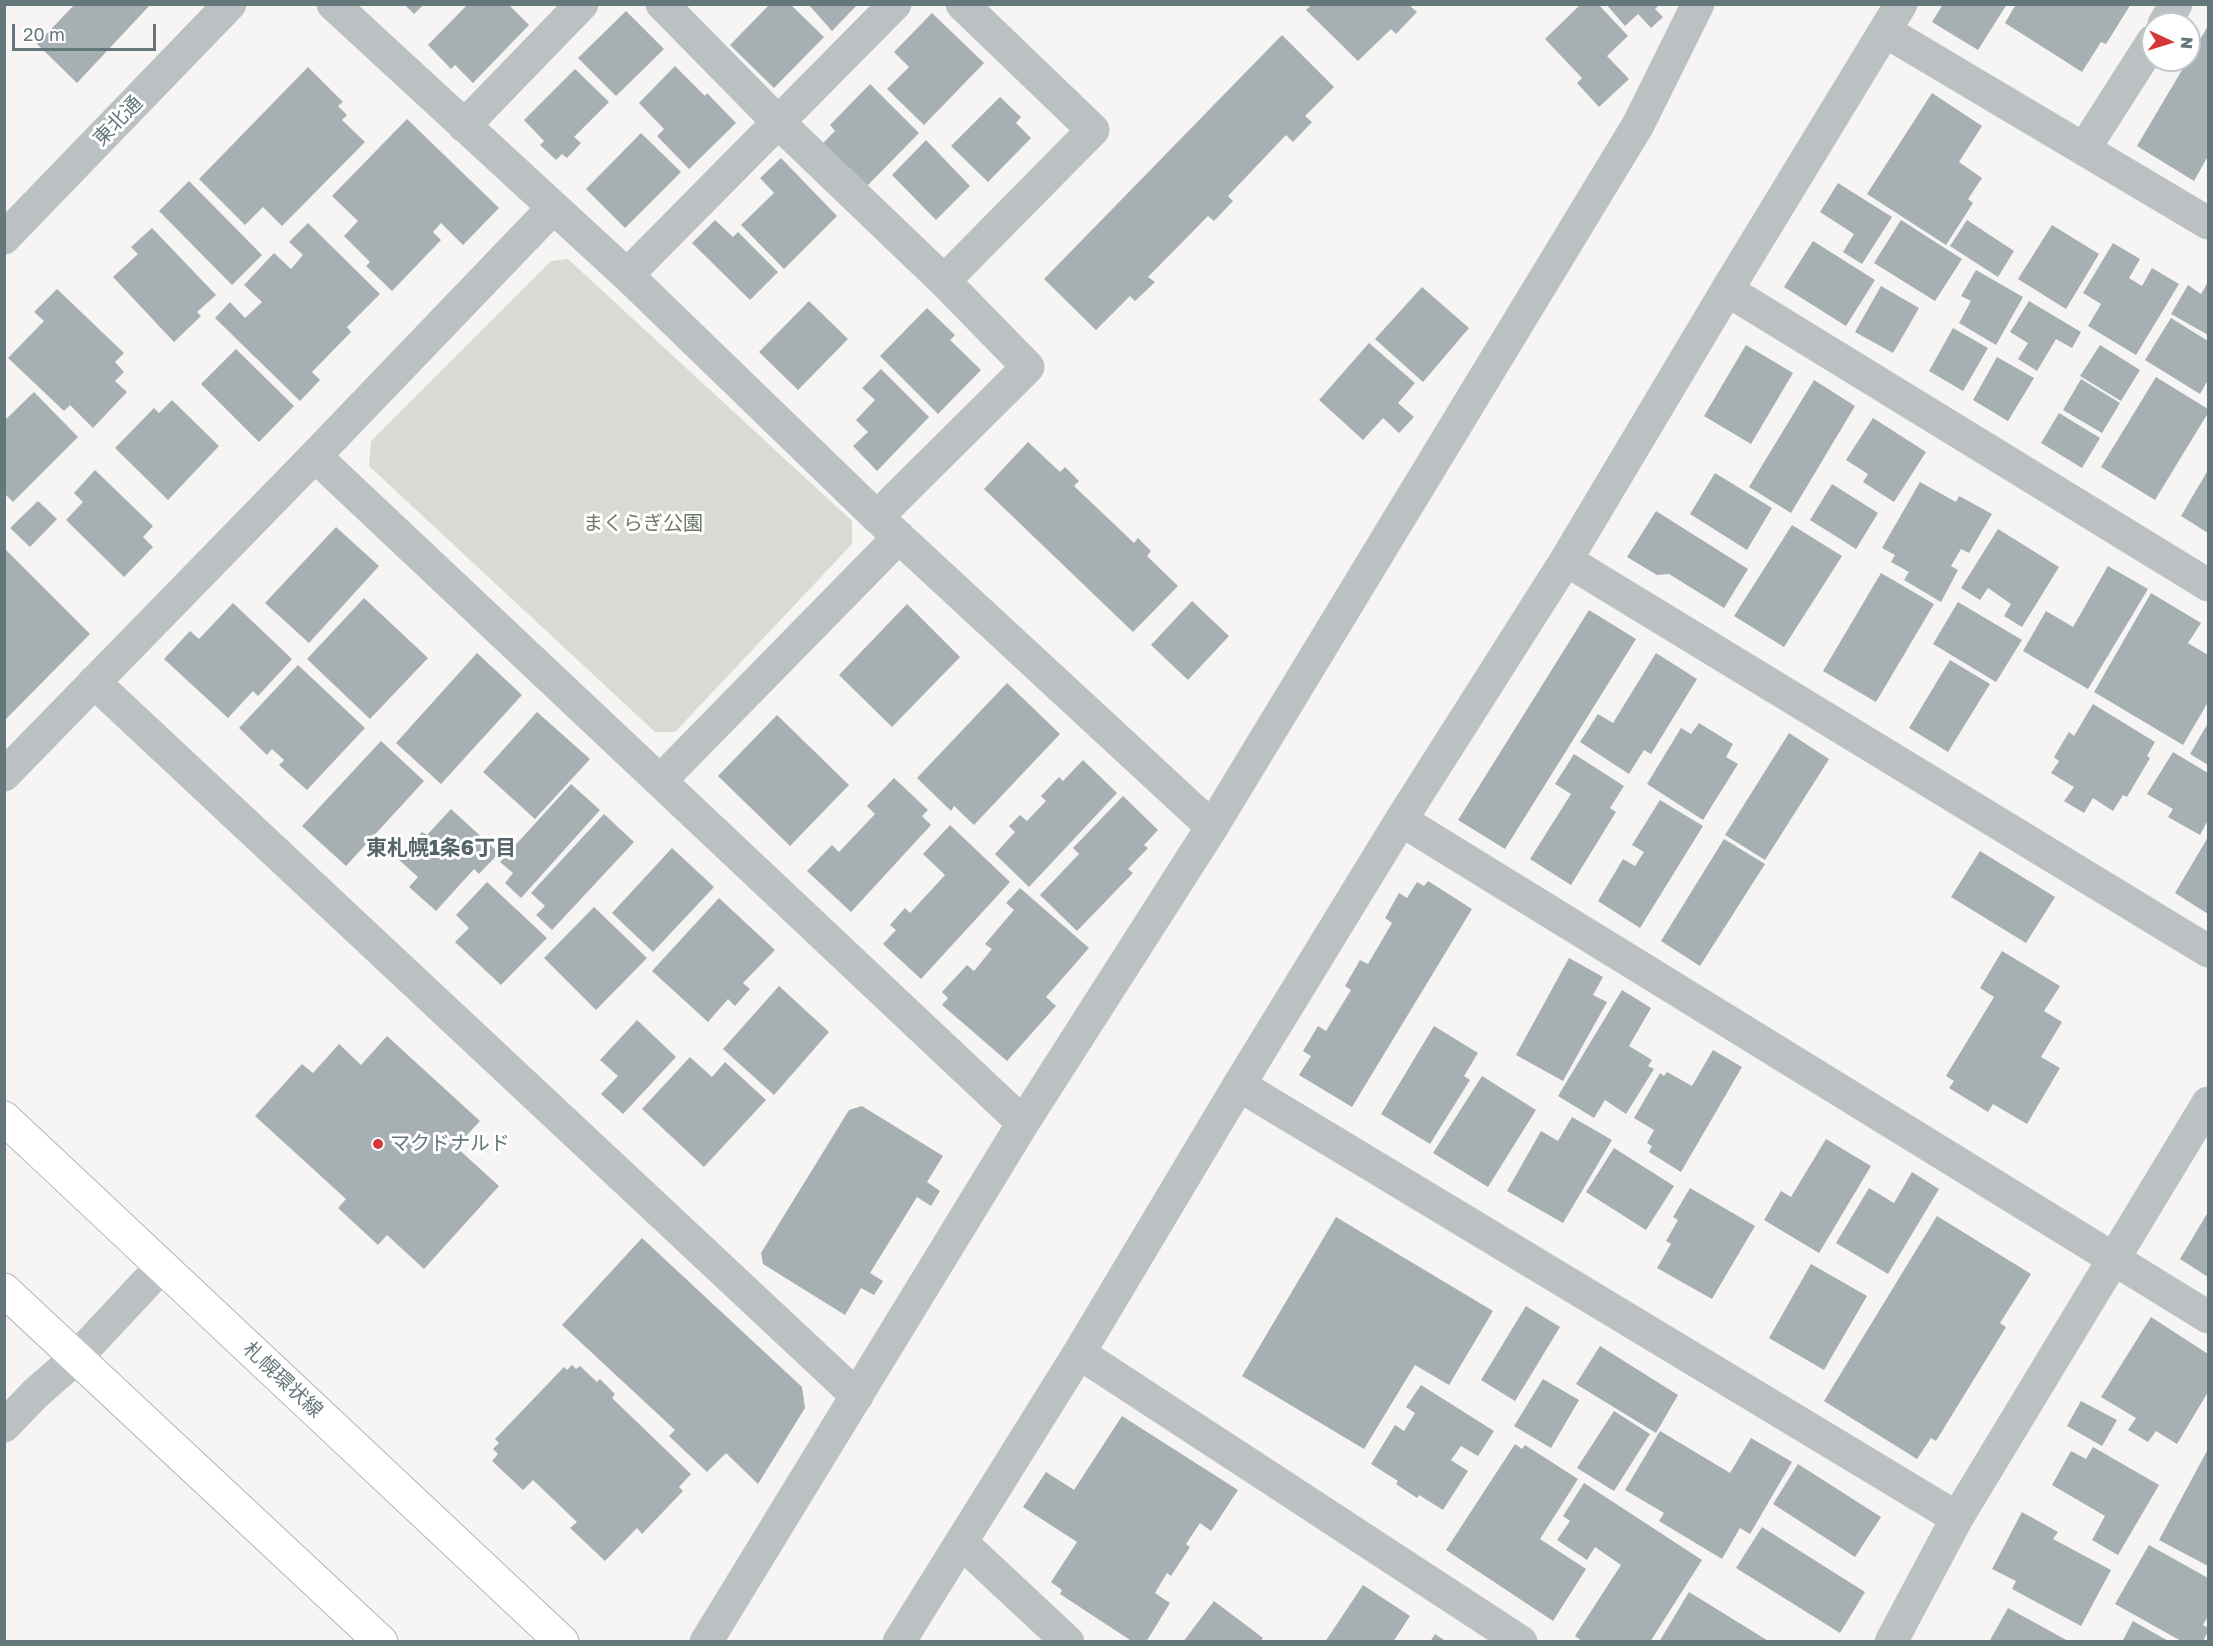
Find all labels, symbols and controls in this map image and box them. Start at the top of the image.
scale bar [15,12,159,50]
north arrow [2141,12,2201,72]
text: 20 m [23,23,65,45]
text: N [2177,36,2197,50]
street label: 東北通 [89,91,147,151]
park label: まくらぎ公園 [583,512,703,536]
district label: 東札幌1条6丁目 [366,835,516,861]
place label: マクドナルド [390,1132,510,1156]
marker: マクドナルド [371,1137,385,1151]
street label: 札幌環状線 [238,1337,328,1423]

